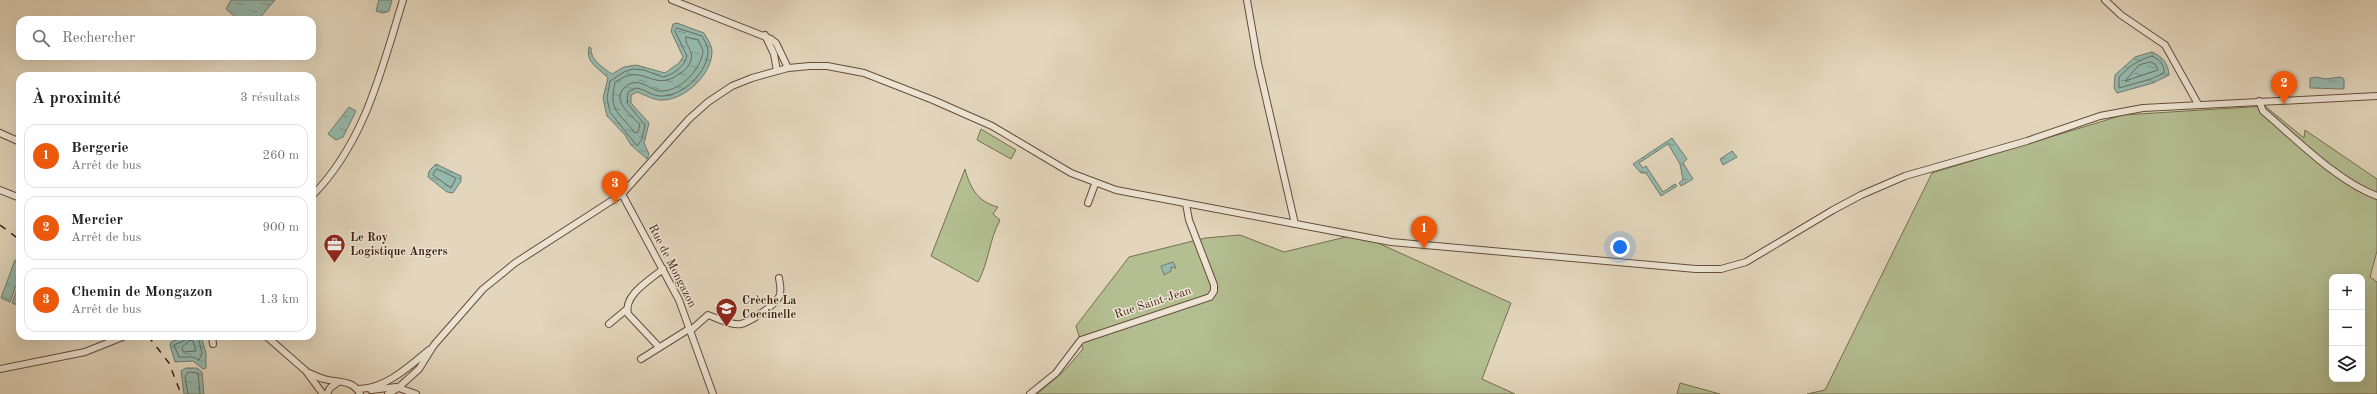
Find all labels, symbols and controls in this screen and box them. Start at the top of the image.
search box [16,16,316,60]
icon: search [30,27,52,49]
text: Rechercher [62,31,135,46]
pin: 2 [2271,71,2297,104]
text: À proximité [32,90,121,107]
text: 3 résultats [240,91,300,104]
text: Bergerie [71,141,129,156]
text: 1 [42,149,50,162]
text: 260 m [262,149,299,162]
text: Arrêt de bus [71,159,141,172]
pin: 3 [602,171,628,204]
text: Mercier [71,213,123,228]
pin: 1 [1411,216,1437,249]
text: 2 [42,221,50,234]
text: 900 m [262,221,299,234]
street label: Rue de Mongazon [646,222,698,310]
text: Arrêt de bus [71,231,141,244]
office icon: Le Roy Logistique Angers [322,232,348,265]
place label: Le Roy Logistique Angers [350,232,448,258]
your location [1610,237,1630,257]
map controls [2329,274,2365,382]
button: + [2329,274,2365,310]
text: Chemin de Mongazon [71,285,213,300]
street label: Rue Saint-Jean [1113,285,1193,321]
text: 3 [42,293,50,306]
text: 1.3 km [260,293,299,306]
school or university icon: Crèche La Coccinelle [714,295,740,328]
place label: Crèche La Coccinelle [742,295,796,321]
text: Arrêt de bus [71,303,141,316]
button: − [2329,310,2365,346]
button: layers [2329,346,2365,382]

